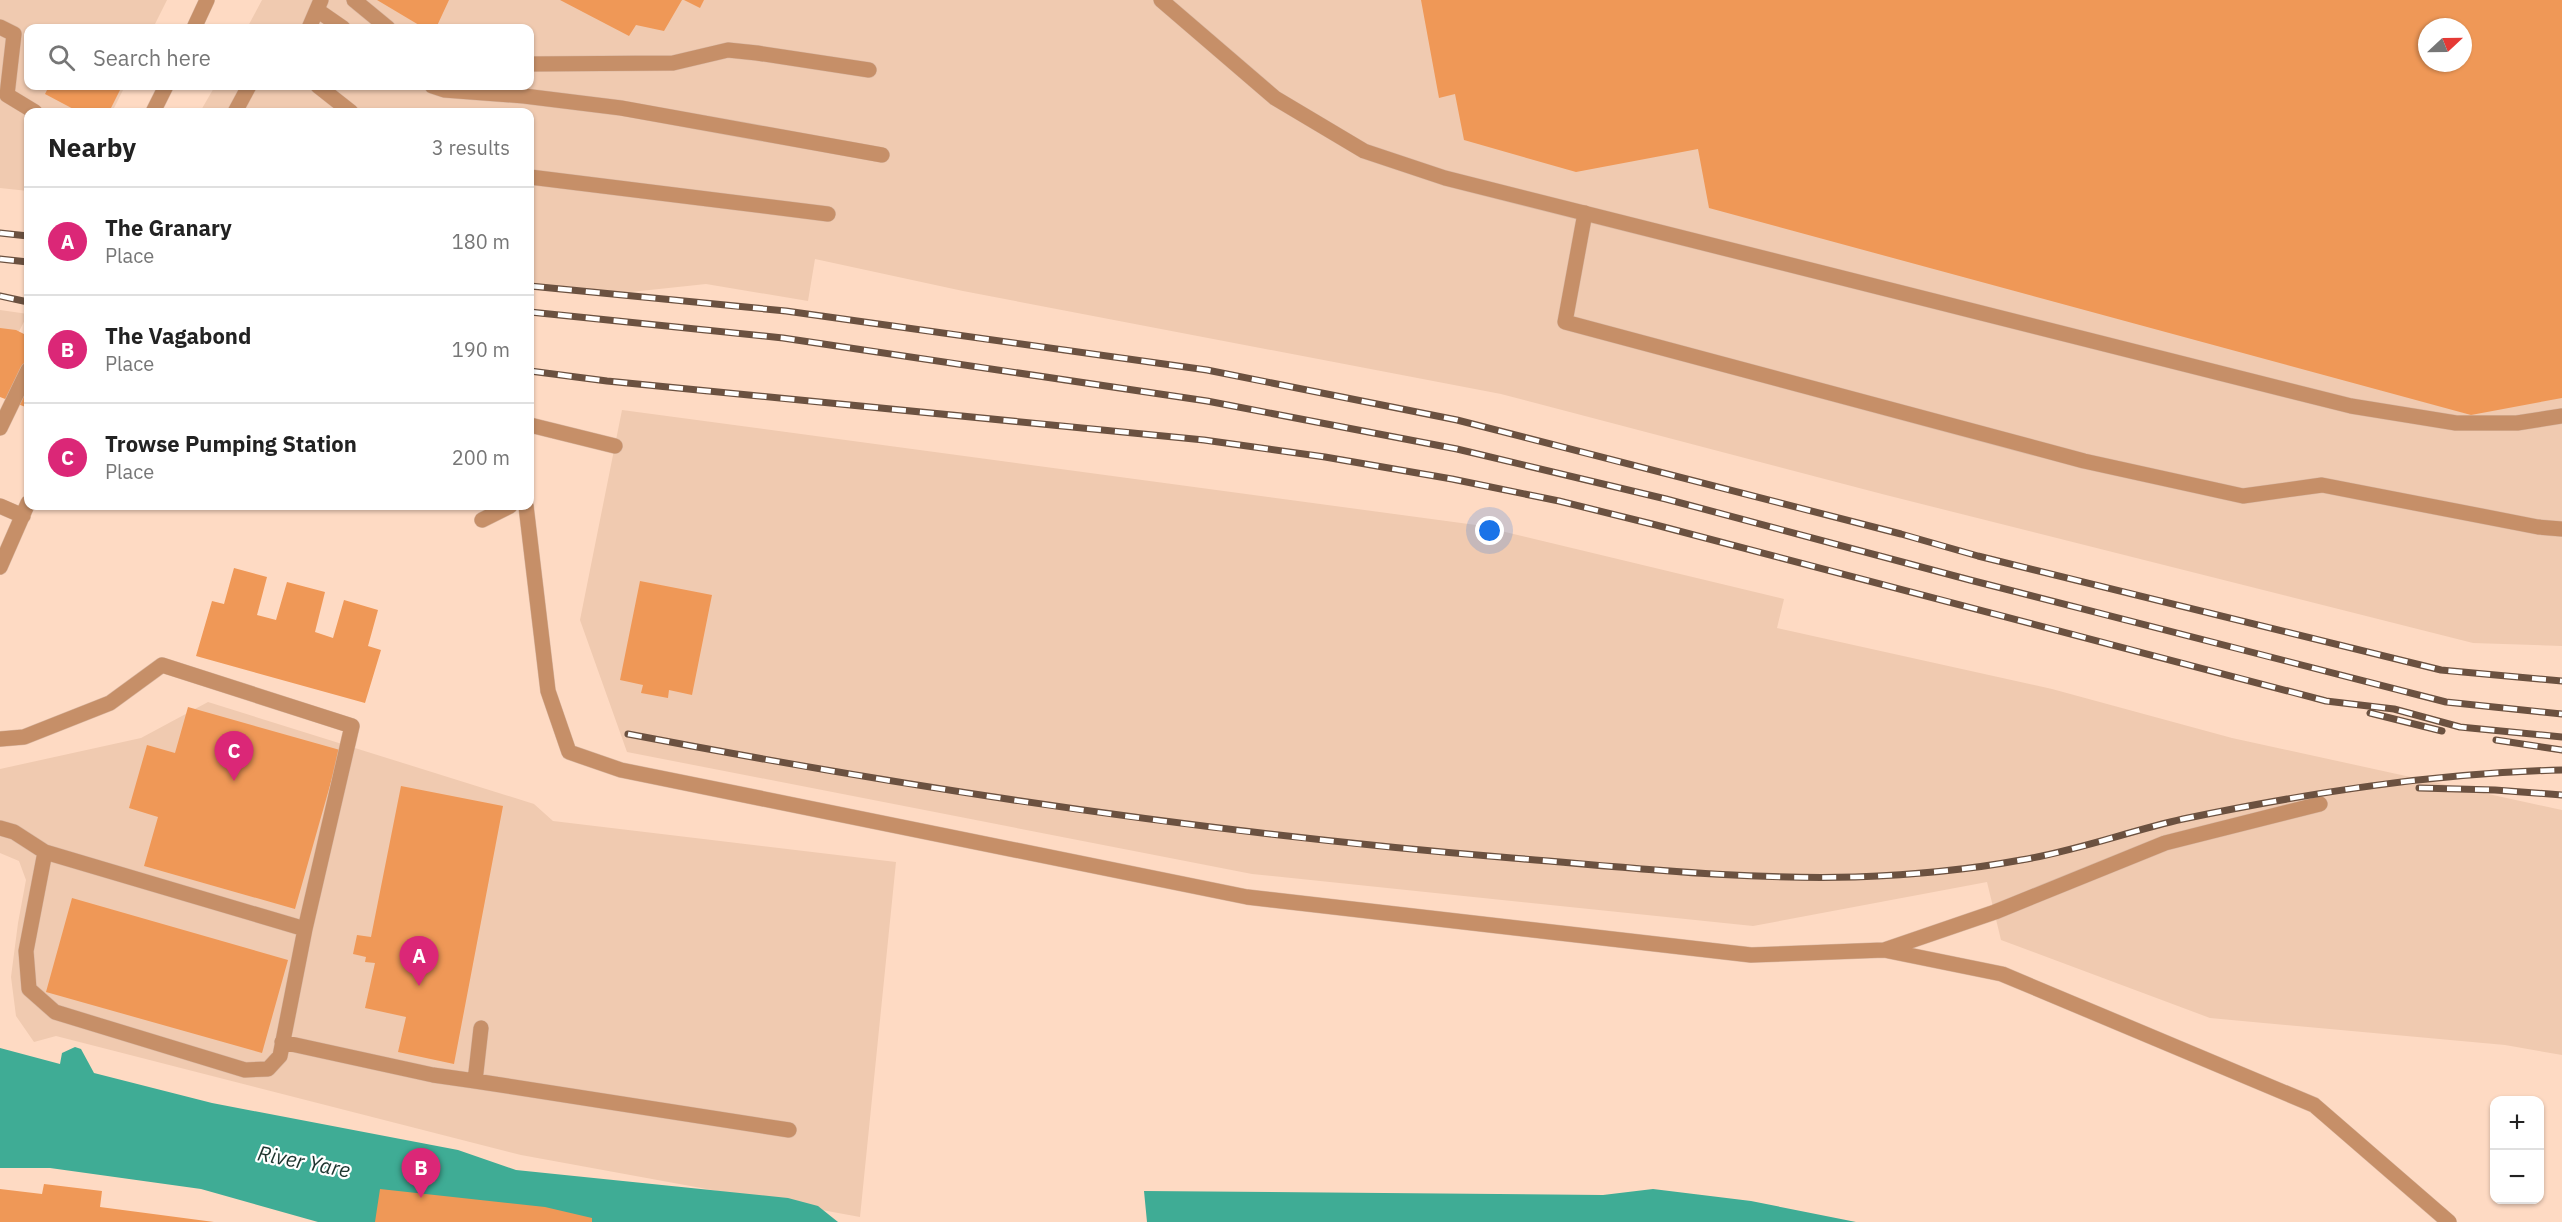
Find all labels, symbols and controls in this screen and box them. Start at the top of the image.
north arrow [2418,18,2472,72]
search box [24,24,534,90]
icon: search [45,41,78,74]
text: Search here [93,43,211,72]
text: Nearby [48,130,136,164]
text: 3 results [432,134,510,161]
text: The Granary [105,213,232,242]
text: A [61,228,74,255]
text: 180 m [452,228,510,255]
text: Place [105,242,154,269]
text: The Vagabond [105,321,251,350]
text: B [61,336,74,363]
text: 190 m [452,336,510,363]
text: Place [105,350,154,377]
text: Trowse Pumping Station [105,429,357,458]
text: C [61,444,74,471]
text: 200 m [452,444,510,471]
text: Place [105,458,154,485]
your location [1475,516,1504,545]
pin: C [214,732,254,781]
pin: A [400,936,438,986]
map controls [2490,1096,2544,1204]
button: + [2490,1096,2544,1150]
water label: River Yare [255,1138,353,1184]
pin: B [402,1148,440,1198]
button: − [2490,1150,2544,1204]

